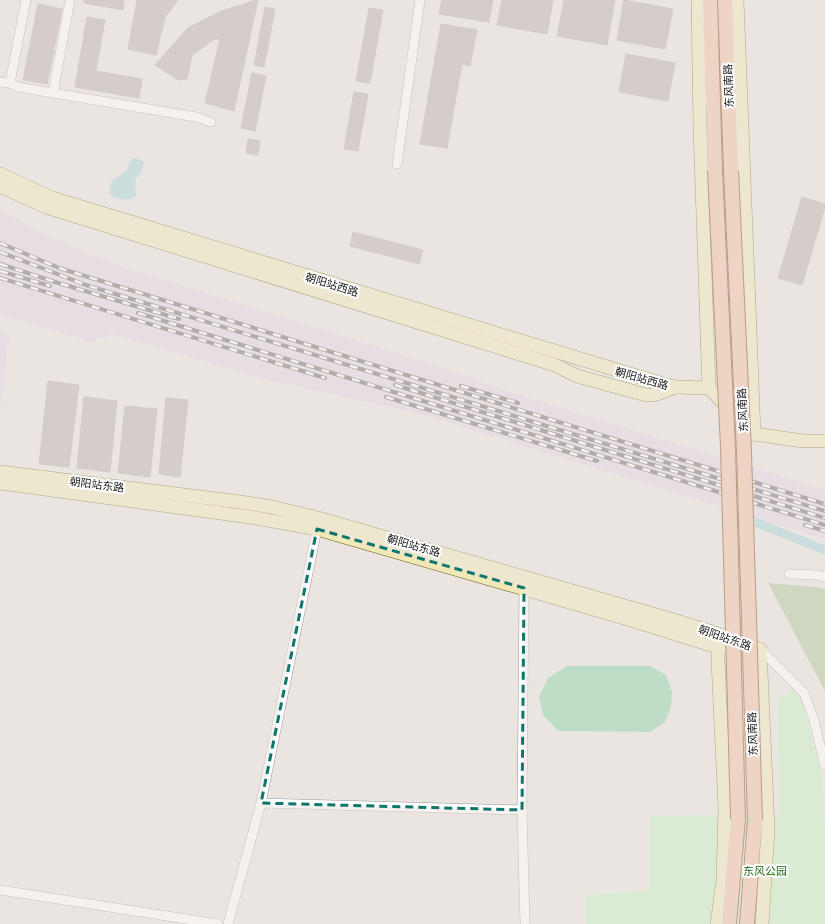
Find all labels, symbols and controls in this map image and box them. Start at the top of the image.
street label: 东风南路 [720,64,736,108]
street label: 朝阳站西路 [304,269,360,299]
street label: 朝阳站西路 [613,363,671,393]
street label: 东风南路 [733,388,751,432]
street label: 朝阳站东路 [69,473,125,495]
street label: 朝阳站东路 [385,530,443,560]
street label: 朝阳站东路 [697,621,753,653]
street label: 东风南路 [744,712,760,756]
park label: 东风公园 [743,863,787,878]

